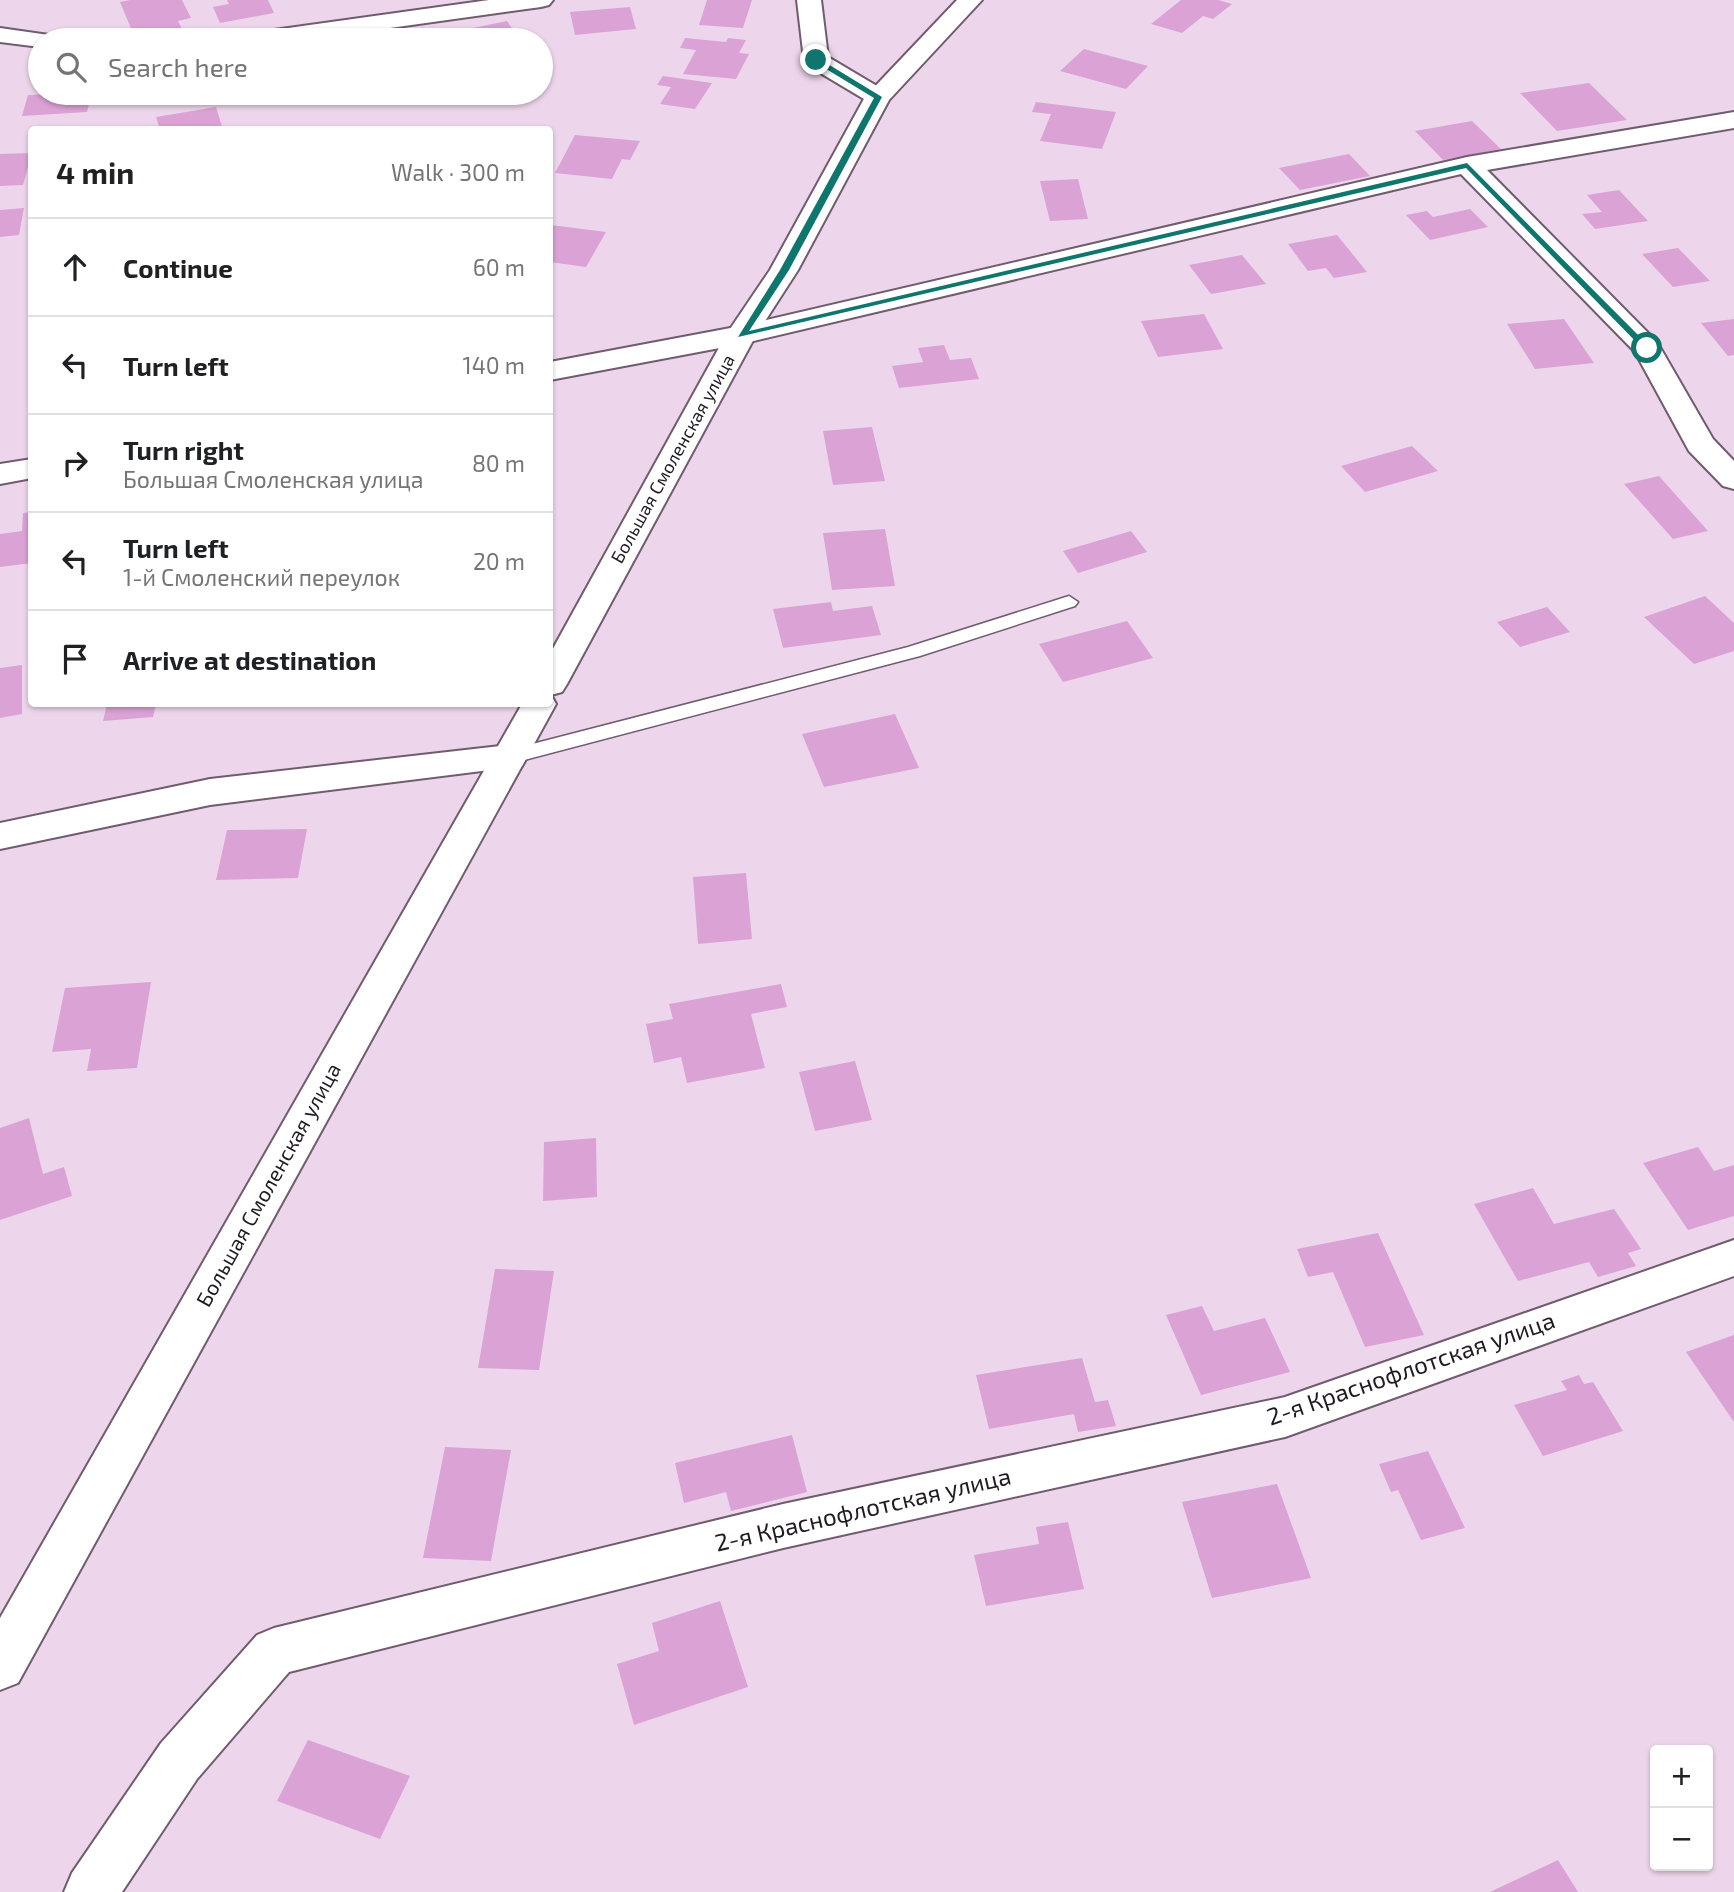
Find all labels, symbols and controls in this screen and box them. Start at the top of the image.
search box [28,28,553,105]
route end [800,44,831,75]
icon: search [52,48,90,86]
text: Search here [108,51,248,82]
text: 4 min [56,154,134,190]
text: Walk · 300 m [391,158,525,186]
icon: ahead [56,248,94,286]
text: Continue [123,252,233,283]
text: 60 m [473,253,525,281]
route start [1631,332,1662,363]
icon: left [56,346,94,384]
text: Turn left [123,350,229,381]
street label: Большая Смоленская улица [605,350,739,567]
text: 140 m [463,351,525,379]
text: Turn right [123,434,244,465]
icon: right [56,444,94,482]
text: 80 m [472,449,525,477]
text: Большая Смоленская улица [123,465,424,493]
text: Turn left [123,532,229,563]
icon: left [56,542,94,580]
text: 20 m [473,547,525,575]
text: 1-й Смоленский переулок [123,563,400,591]
icon: arrive [56,640,94,678]
text: Arrive at destination [123,644,376,675]
street label: Большая Смоленская улица [190,1058,346,1311]
street label: 2-я Краснофлотская улица [1263,1305,1559,1432]
street label: 2-я Краснофлотская улица [712,1460,1014,1558]
map controls [1650,1745,1713,1871]
button: + [1650,1745,1713,1808]
button: − [1650,1808,1713,1871]

